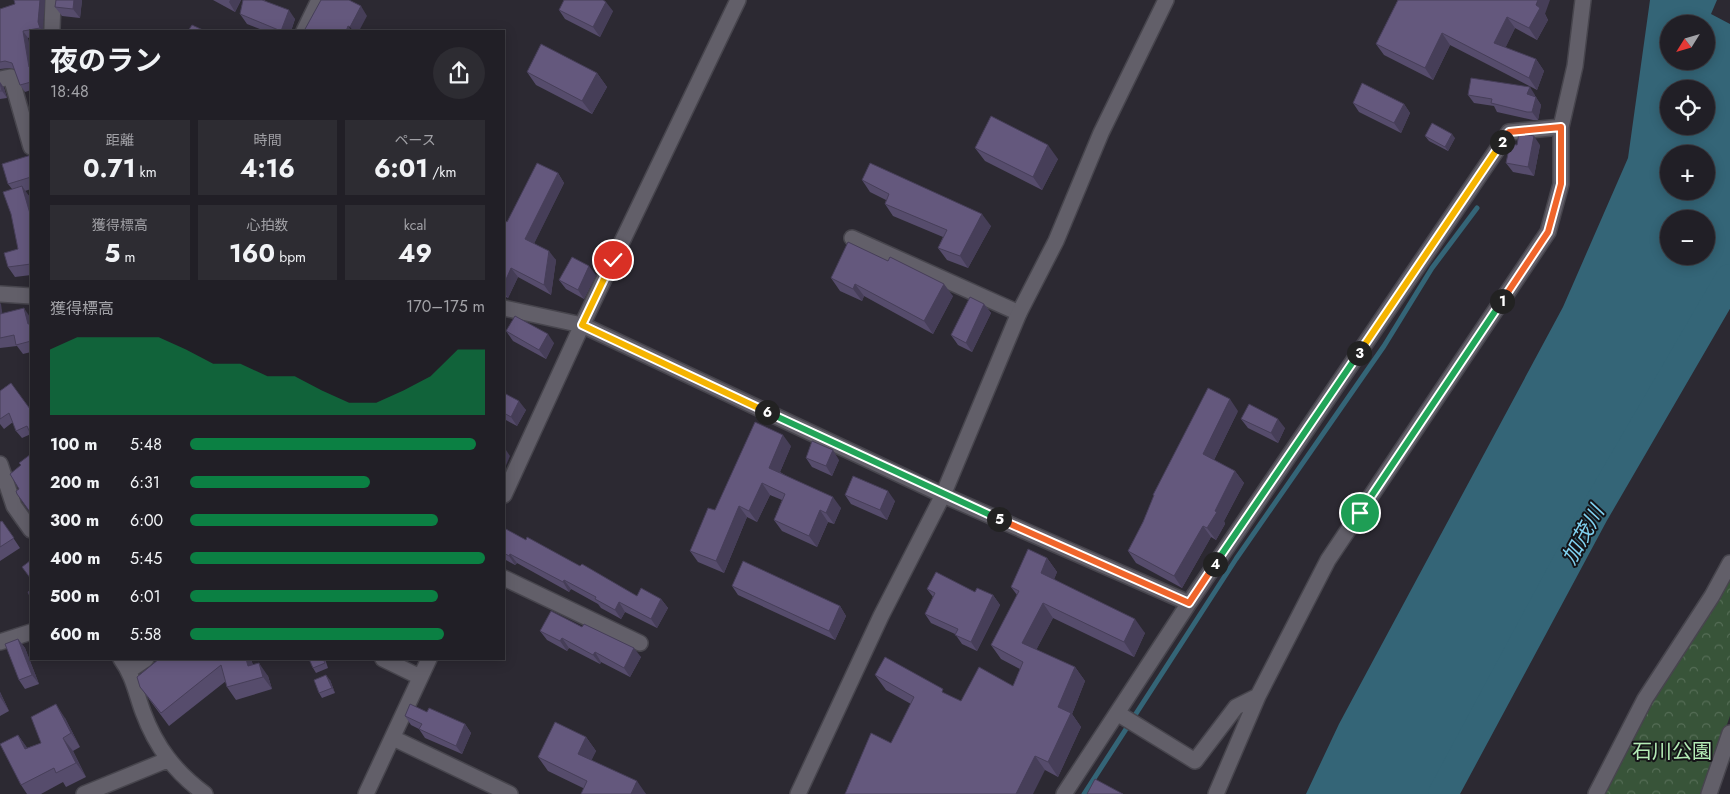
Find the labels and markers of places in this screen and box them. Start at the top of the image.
pin: 2 [1490,130,1514,154]
pin [592,239,634,281]
pin: 1 [1490,288,1514,314]
pin: 3 [1346,340,1372,366]
pin: 6 [754,400,780,424]
pin [1339,492,1381,534]
pin: 5 [986,506,1012,532]
pin: 4 [1202,552,1228,576]

